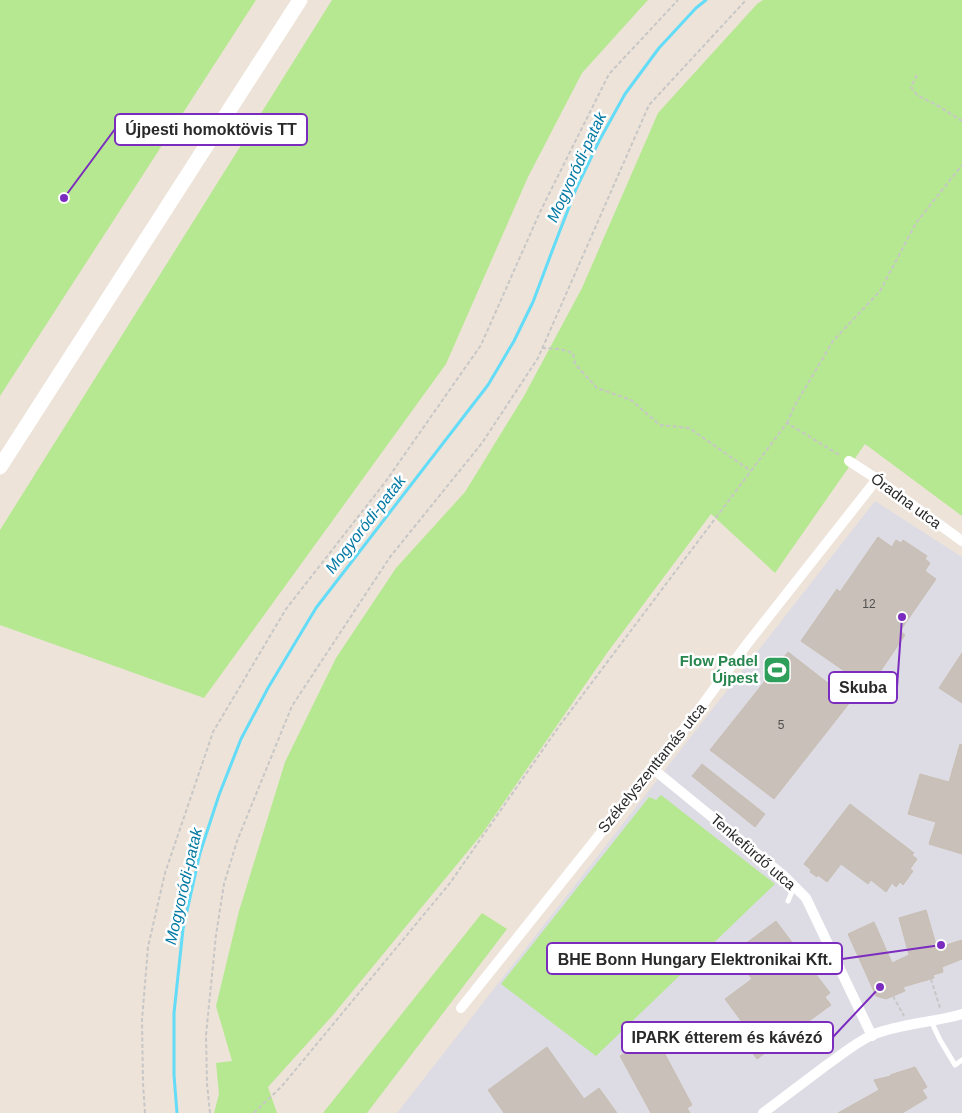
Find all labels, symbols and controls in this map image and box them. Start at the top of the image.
water label: Mogyoródi-patak [544,109,610,225]
callout: Újpesti homoktövis TT [115,114,307,145]
text: Újpesti homoktövis TT [125,120,297,138]
street label: Óradna utca [868,469,945,532]
water label: Mogyoródi-patak [322,471,409,576]
house number: 12 [862,597,876,611]
place label: Flow Padel Újpest [680,652,758,686]
sports icon: Flow Padel Újpest [762,655,792,685]
callout: Skuba [829,672,897,703]
text: Skuba [839,679,887,696]
street label: Székelyszenttamás utca [594,699,710,836]
house number: 5 [778,718,785,732]
street label: Tenkefürdő utca [707,810,800,893]
water label: Mogyoródi-patak [162,825,205,946]
callout: BHE Bonn Hungary Elektronikai Kft. [547,943,842,974]
text: BHE Bonn Hungary Elektronikai Kft. [558,951,832,968]
callout: IPARK étterem és kávézó [622,1022,833,1053]
text: IPARK étterem és kávézó [632,1029,823,1046]

